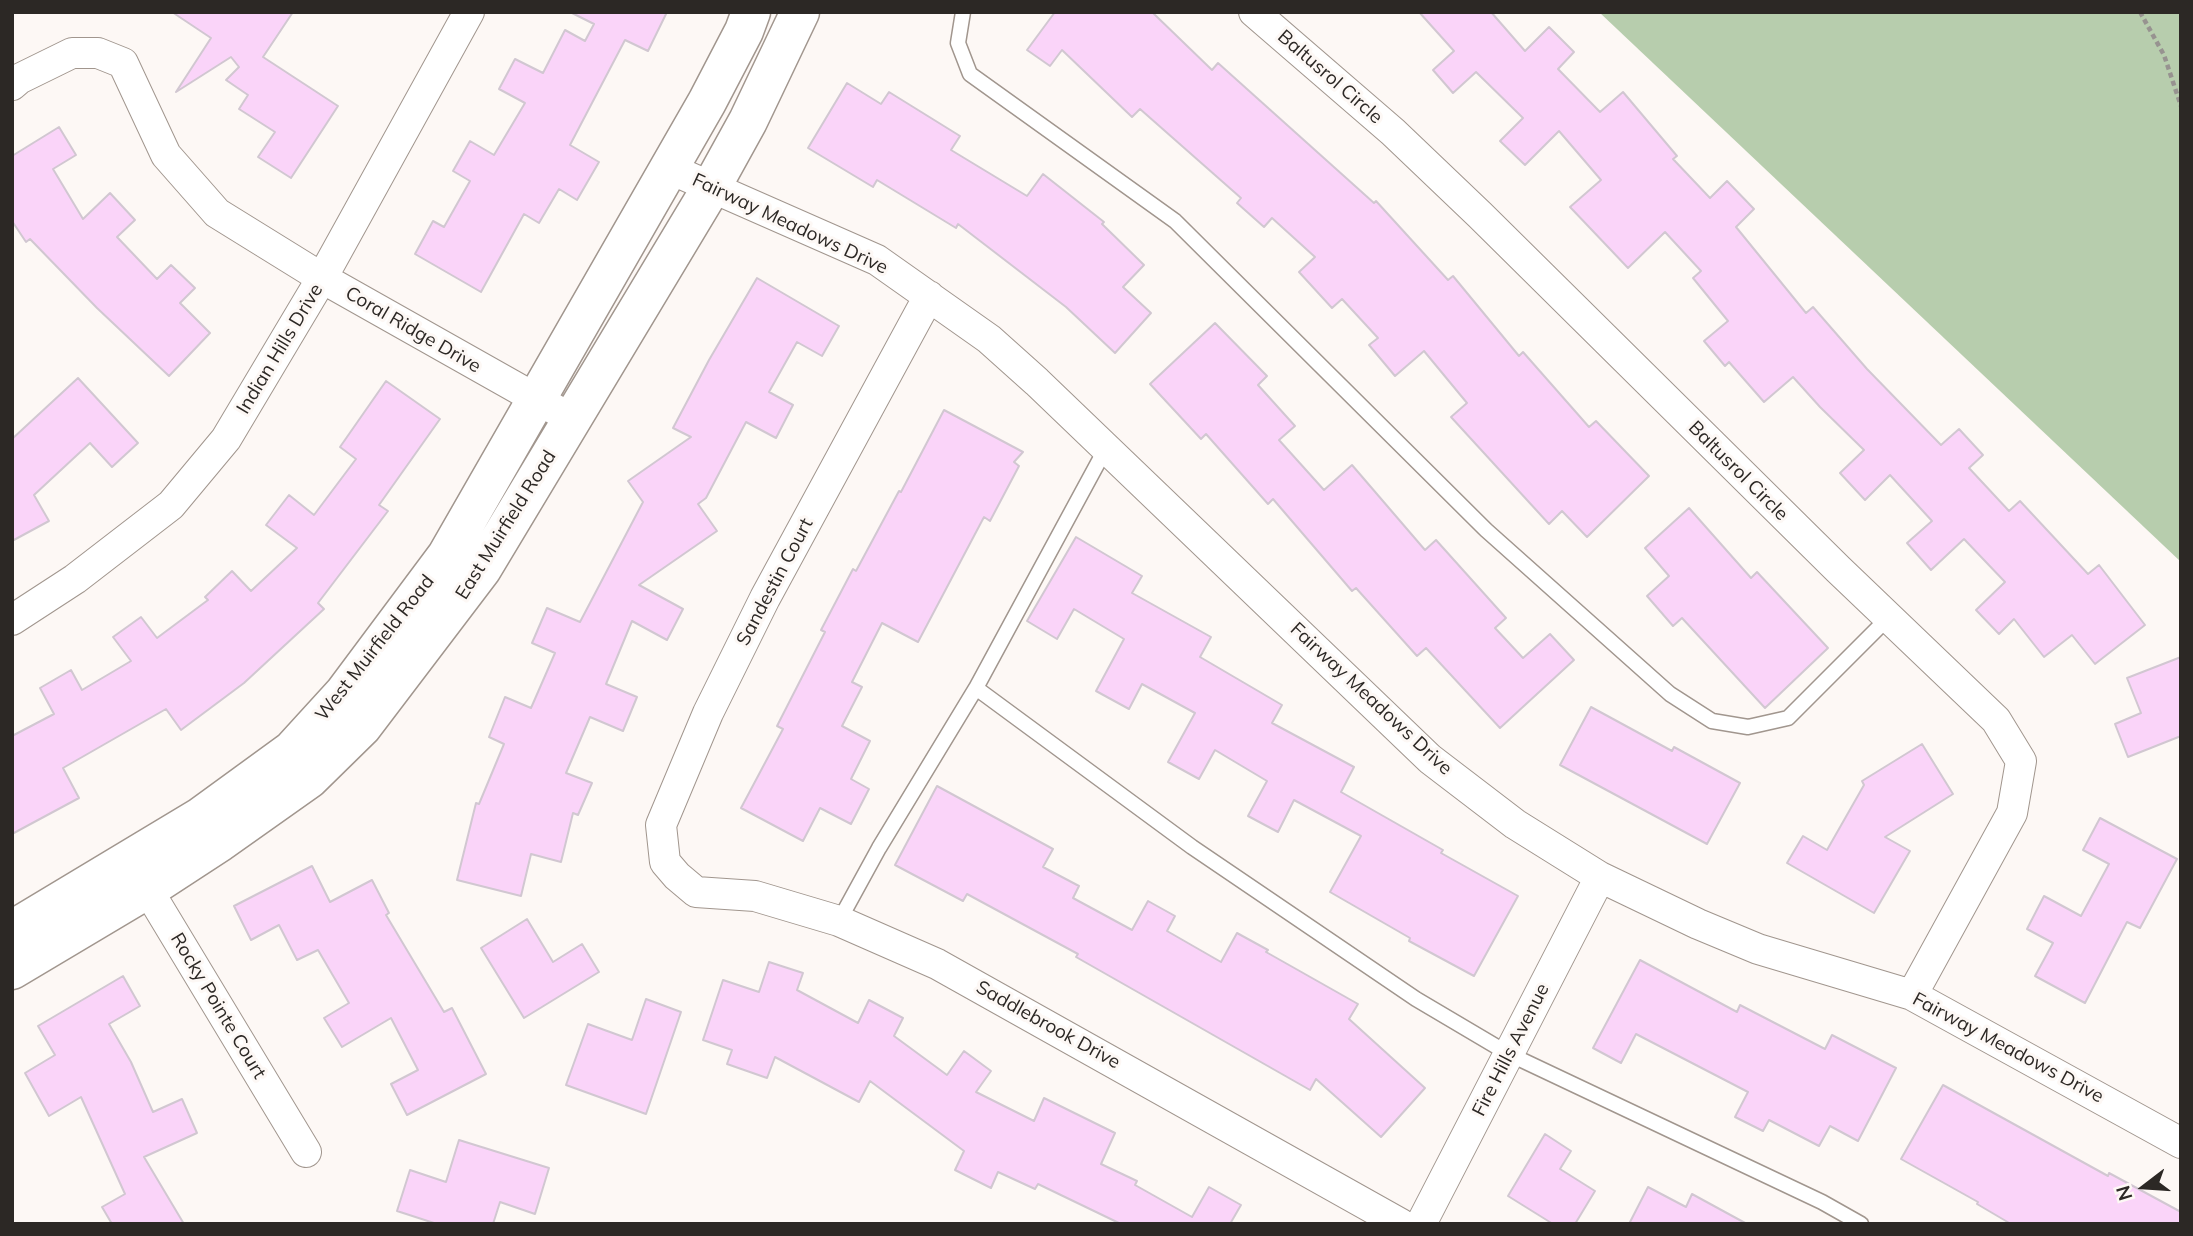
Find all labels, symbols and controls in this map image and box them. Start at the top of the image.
street label: Baltusrol Circle [1273,25,1387,129]
street label: Fairway Meadows Drive [689,169,891,279]
street label: Indian Hills Drive [232,280,328,418]
street label: Coral Ridge Drive [341,282,485,378]
street label: Baltusrol Circle [1683,416,1793,526]
street label: East Muirfield Road [451,446,561,604]
street label: Sandestin Court [732,514,818,650]
street label: West Muirfield Road [311,570,439,726]
street label: Fairway Meadows Drive [1285,618,1457,780]
street label: Rocky Pointe Court [165,929,271,1083]
street label: Saddlebrook Drive [972,976,1124,1074]
street label: Fire Hills Avenue [1468,980,1554,1120]
street label: Fairway Meadows Drive [1909,988,2107,1108]
north arrow [2109,1152,2179,1222]
text: N [2110,1183,2137,1204]

